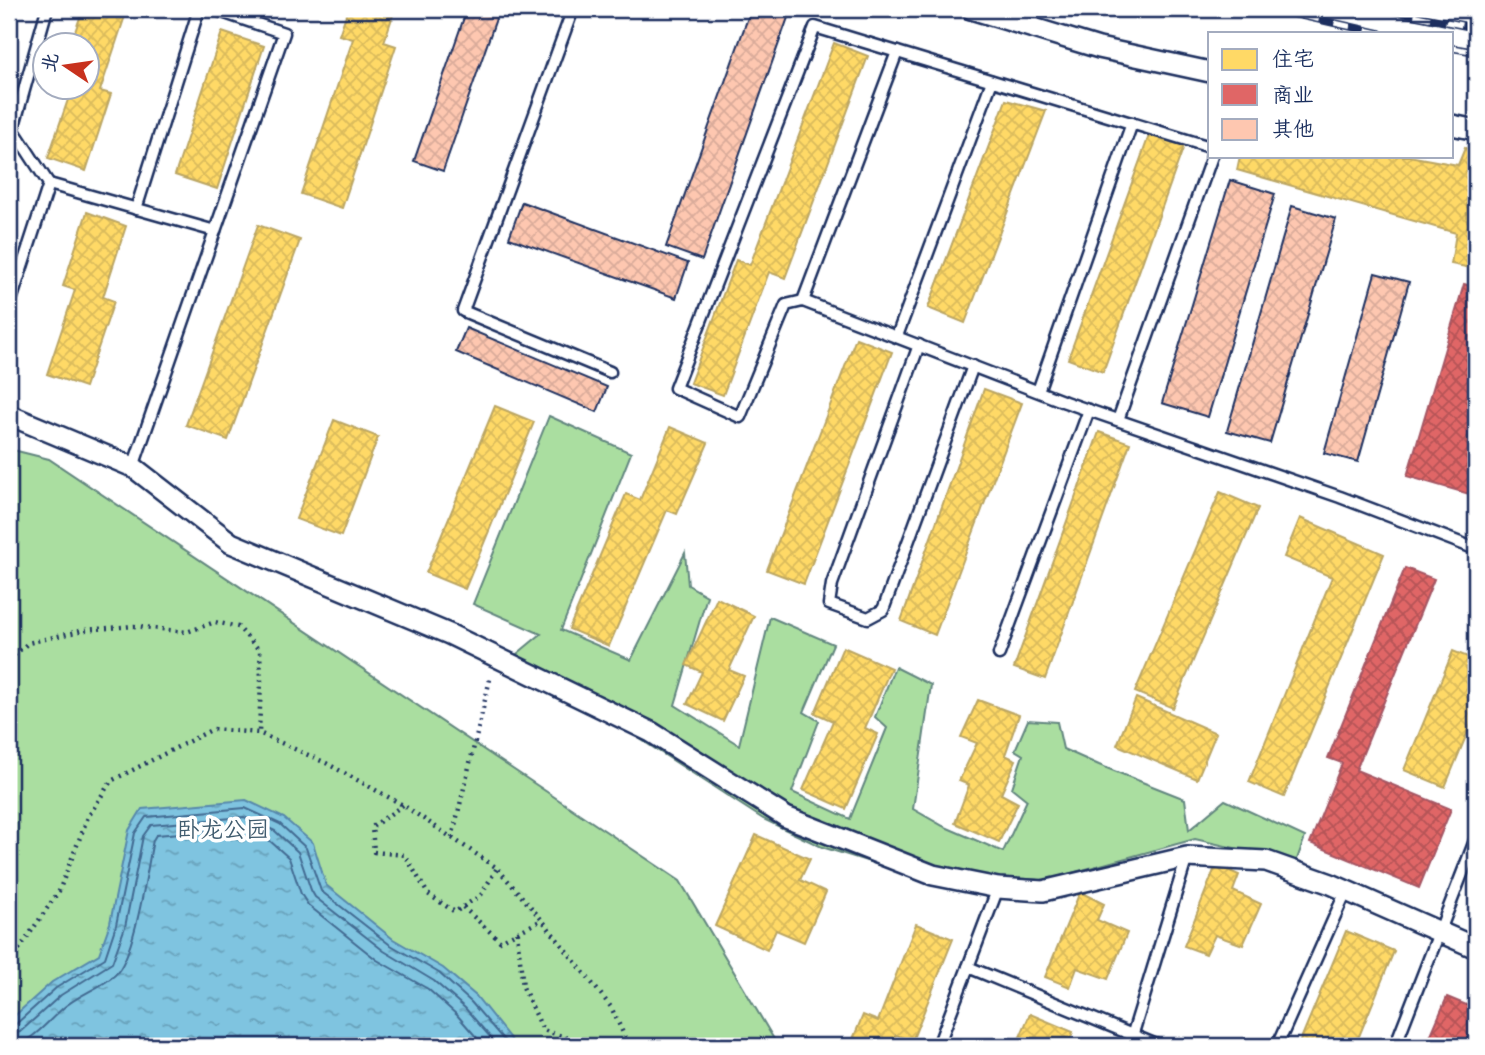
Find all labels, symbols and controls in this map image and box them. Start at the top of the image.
north arrow [32,32,102,102]
legend [1208,32,1454,158]
text: 住宅 [1272,47,1314,77]
text: 北 [38,51,68,75]
text: 商业 [1272,83,1314,113]
text: 其他 [1272,117,1314,147]
park label: 卧龙公园 [177,816,269,849]

